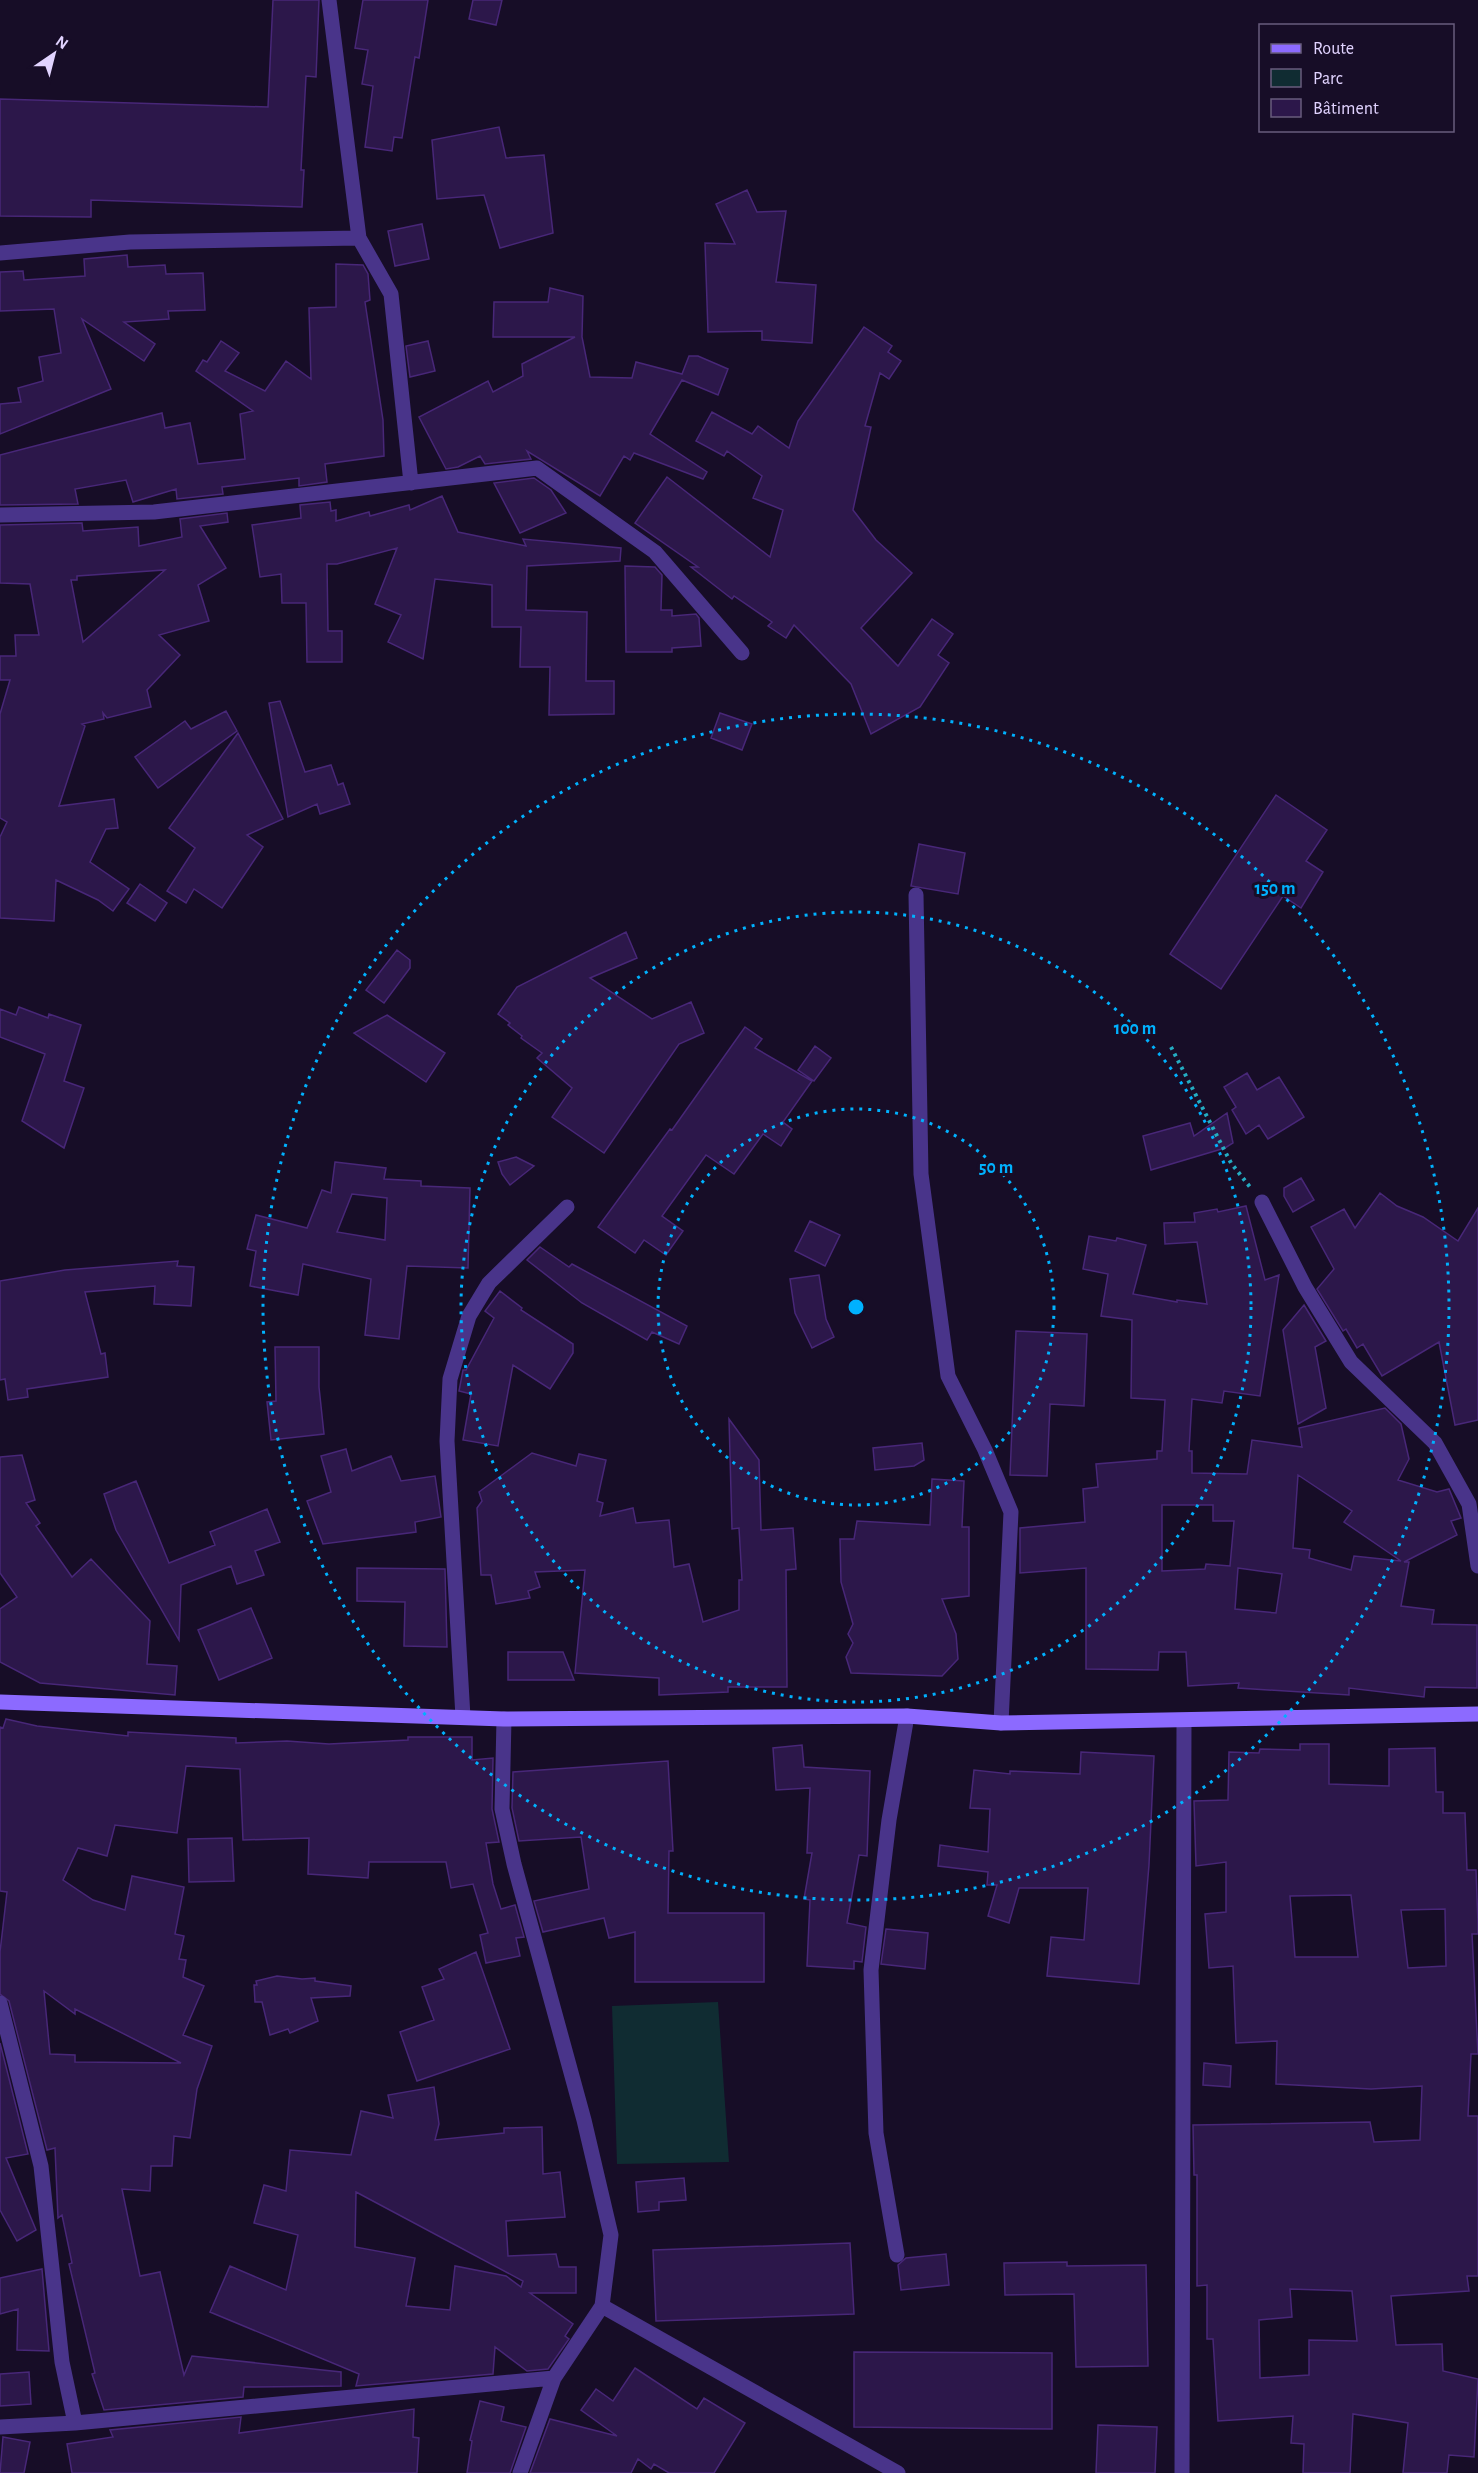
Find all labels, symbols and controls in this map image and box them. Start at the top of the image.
north arrow [24,24,84,84]
legend [1259,24,1454,132]
text: N [53,33,71,52]
text: Route [1313,40,1354,58]
text: Parc [1313,70,1343,88]
text: Bâtiment [1313,100,1379,118]
text: 150 m [1255,880,1295,898]
text: 100 m [1114,1020,1156,1038]
text: 50 m [979,1159,1013,1177]
centre of rings [846,1297,866,1317]

